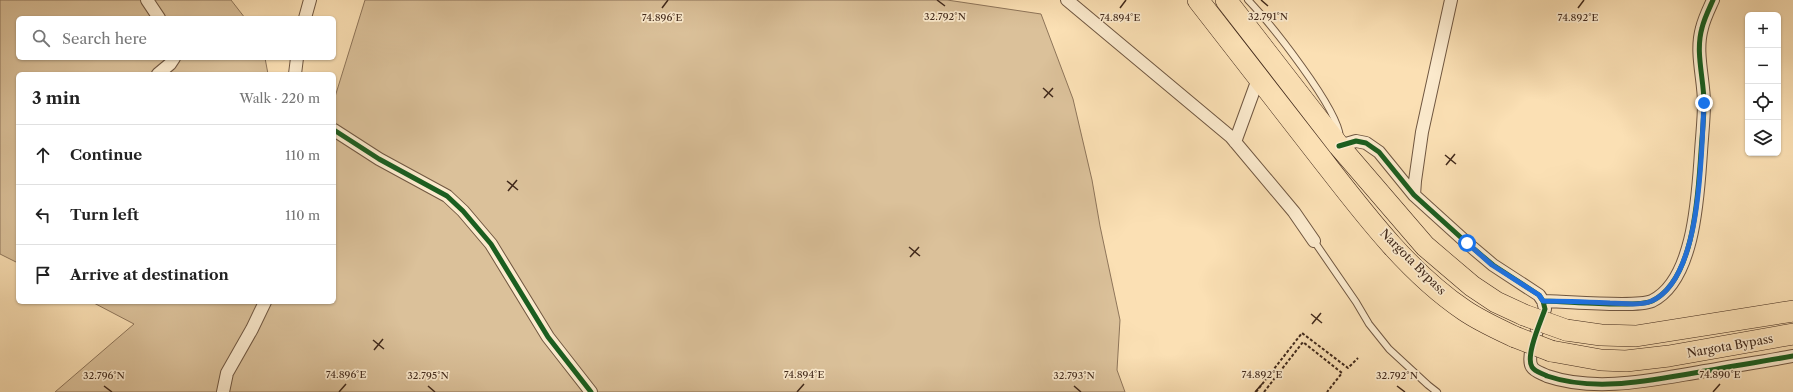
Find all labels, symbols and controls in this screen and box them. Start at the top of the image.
text: 32.792°N [924,10,966,23]
text: 32.791°N [1248,10,1288,23]
text: 74.896°E [642,11,682,24]
text: 74.894°E [1100,11,1140,24]
text: 74.892°E [1558,11,1598,24]
map controls [1745,12,1781,156]
button: + [1745,12,1781,48]
search box [16,16,336,60]
icon: search [30,27,52,49]
text: Search here [62,29,147,48]
button: − [1745,48,1781,84]
button: locate [1745,84,1781,120]
text: 3 min [32,88,81,108]
text: Walk · 220 m [240,90,320,106]
route end [1695,94,1713,112]
button: layers [1745,120,1781,156]
icon: ahead [32,144,54,166]
text: Continue [70,145,142,164]
text: 110 m [285,147,320,163]
icon: left [32,204,54,226]
text: Turn left [70,205,139,224]
text: 110 m [285,207,320,223]
street label: Nargota Bypass [1377,225,1450,298]
route start [1458,234,1476,252]
icon: arrive [32,264,54,286]
text: Arrive at destination [70,265,229,284]
street label: Nargota Bypass [1686,331,1774,360]
text: 74.896°E [326,368,366,381]
text: 74.894°E [784,368,824,381]
text: 74.892°E [1242,368,1282,381]
text: 74.890°E [1699,368,1741,381]
text: 32.796°N [83,369,125,382]
text: 32.795°N [407,369,449,382]
text: 32.793°N [1053,369,1095,382]
text: 32.792°N [1376,369,1418,382]

